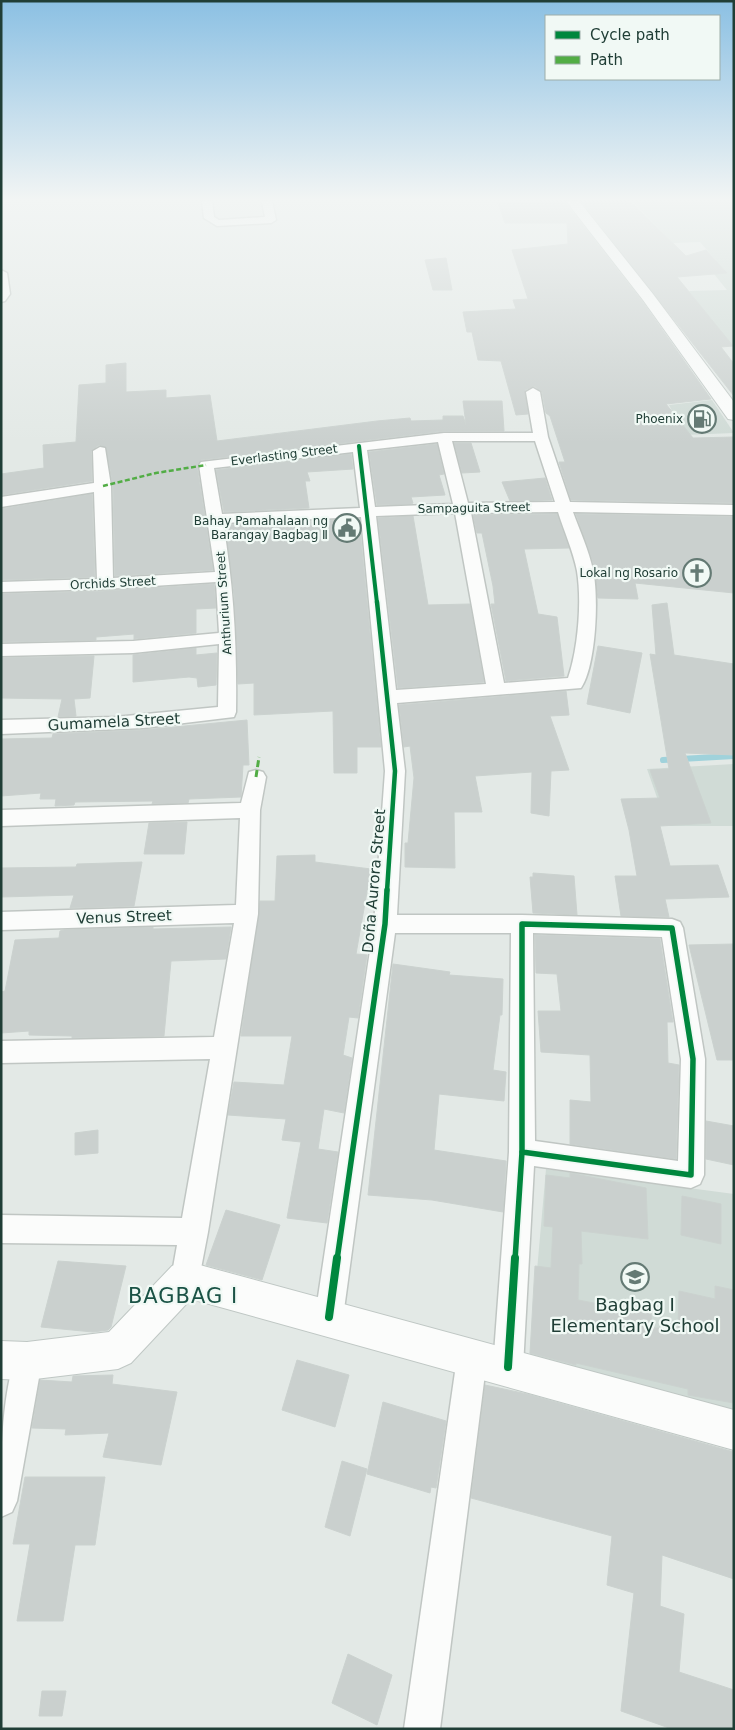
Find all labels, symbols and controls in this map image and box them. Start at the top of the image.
legend [545,15,720,80]
text: Cycle path [590,26,670,44]
text: Path [590,51,623,69]
fuel station icon: Phoenix [687,404,717,434]
place label: Phoenix [635,412,683,426]
street label: Everlasting Street [230,441,338,468]
street label: Sampaguita Street [418,500,531,516]
public building icon: Bahay Pamahalaan ng Barangay Bagbag Ⅱ [332,513,362,543]
place label: Bahay Pamahalaan ng Barangay Bagbag Ⅱ [194,514,328,542]
street label: Anthurium Street [213,551,235,655]
church icon: Lokal ng Rosario [682,558,712,588]
place label: Lokal ng Rosario [580,566,678,580]
street label: Orchids Street [70,574,156,592]
street label: Gumamela Street [47,710,181,734]
street label: Doña Aurora Street [359,808,389,954]
street label: Venus Street [76,906,172,928]
school or university icon: Bagbag I Elementary School [620,1262,650,1292]
district label: BAGBAG I [128,1284,238,1308]
place label: Bagbag I Elementary School [550,1294,720,1336]

